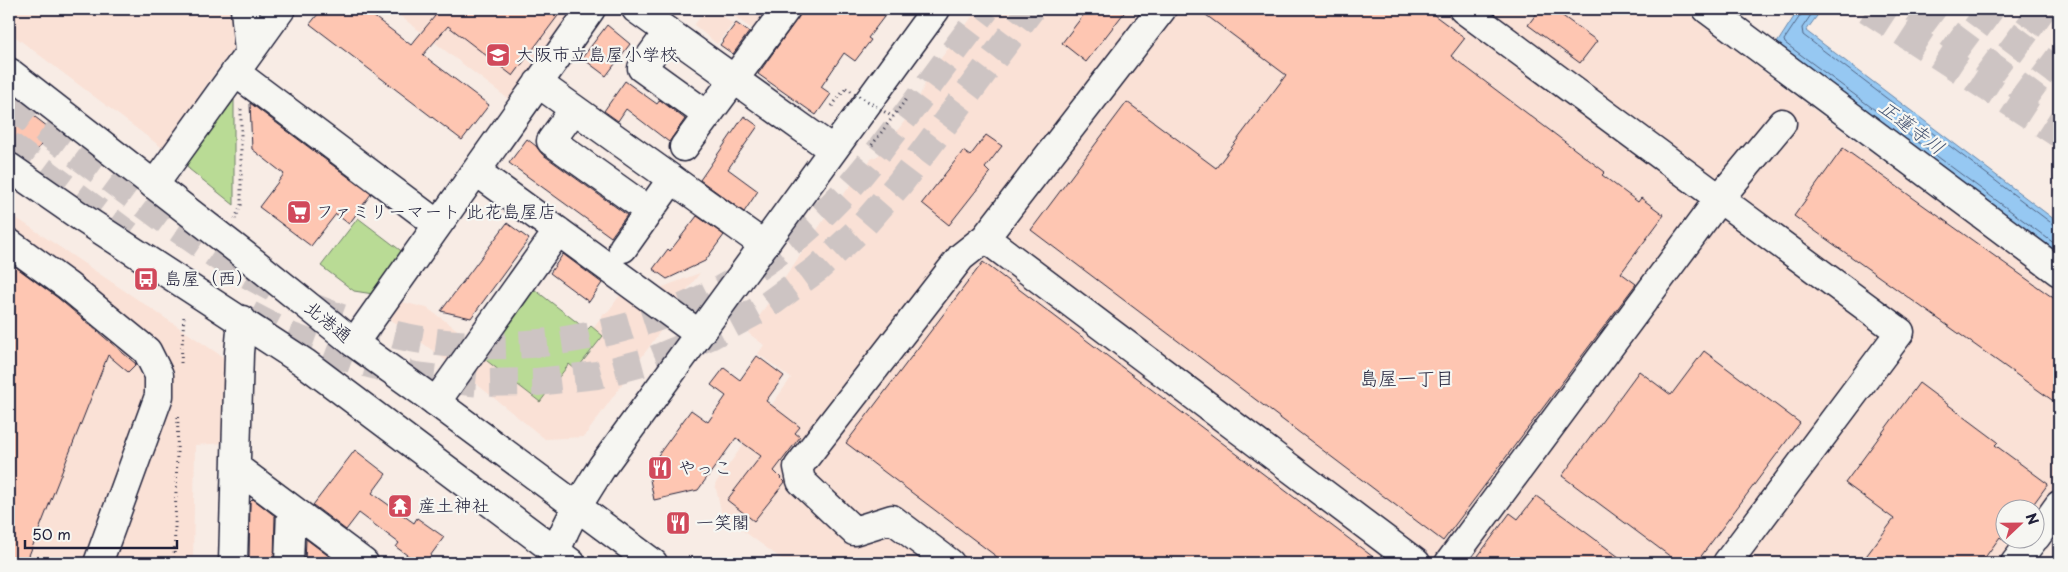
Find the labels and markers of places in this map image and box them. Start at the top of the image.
place label: 大阪市立島屋小学校 [516,40,678,67]
school or university icon: 大阪市立島屋小学校 [485,42,511,68]
place label: ファミリーマート 此花島屋店 [316,197,556,224]
supermarket icon: ファミリーマート 此花島屋店 [286,199,312,225]
place label: 島屋（西） [164,264,254,291]
bus stop icon: 島屋（西） [133,266,159,292]
place label: やっこ [678,453,732,480]
restaurant icon: やっこ [647,455,673,481]
place label: 産土神社 [418,491,490,518]
temple icon: 産土神社 [387,493,413,519]
place label: 一笑閣 [696,508,750,535]
restaurant icon: 一笑閣 [665,510,691,536]

